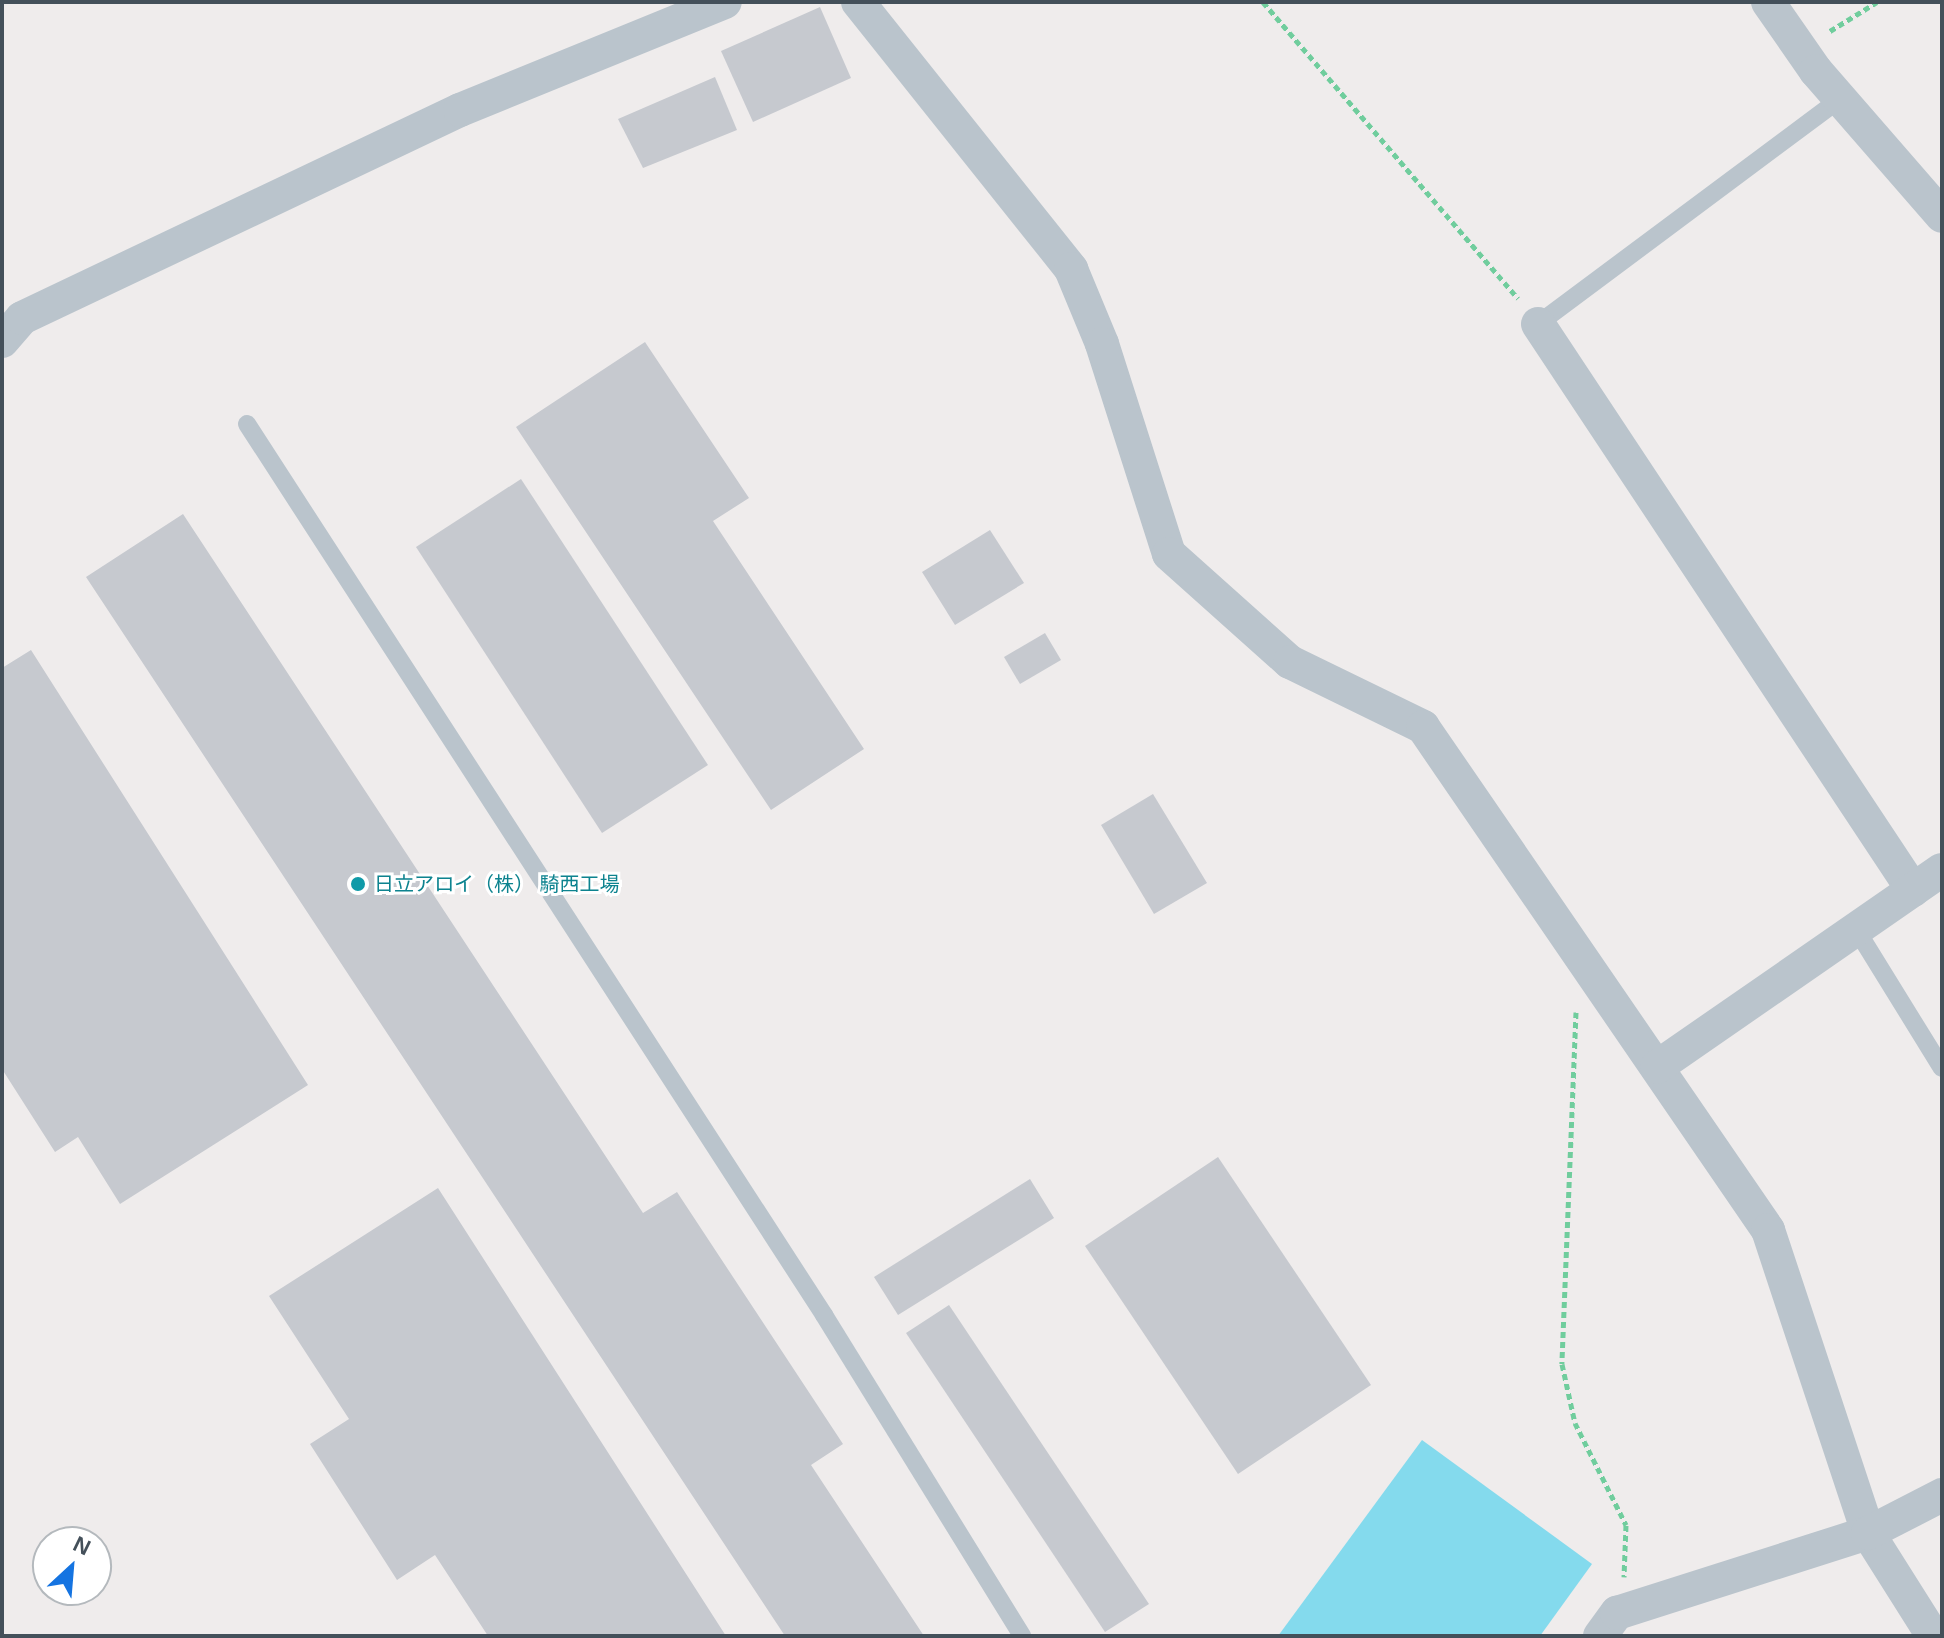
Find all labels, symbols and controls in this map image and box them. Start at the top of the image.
place label: 日立アロイ（株） 騎西工場 [374,872,620,896]
marker: 日立アロイ（株） 騎西工場 [349,875,367,893]
north arrow [32,1526,112,1606]
text: N [69,1531,94,1560]

